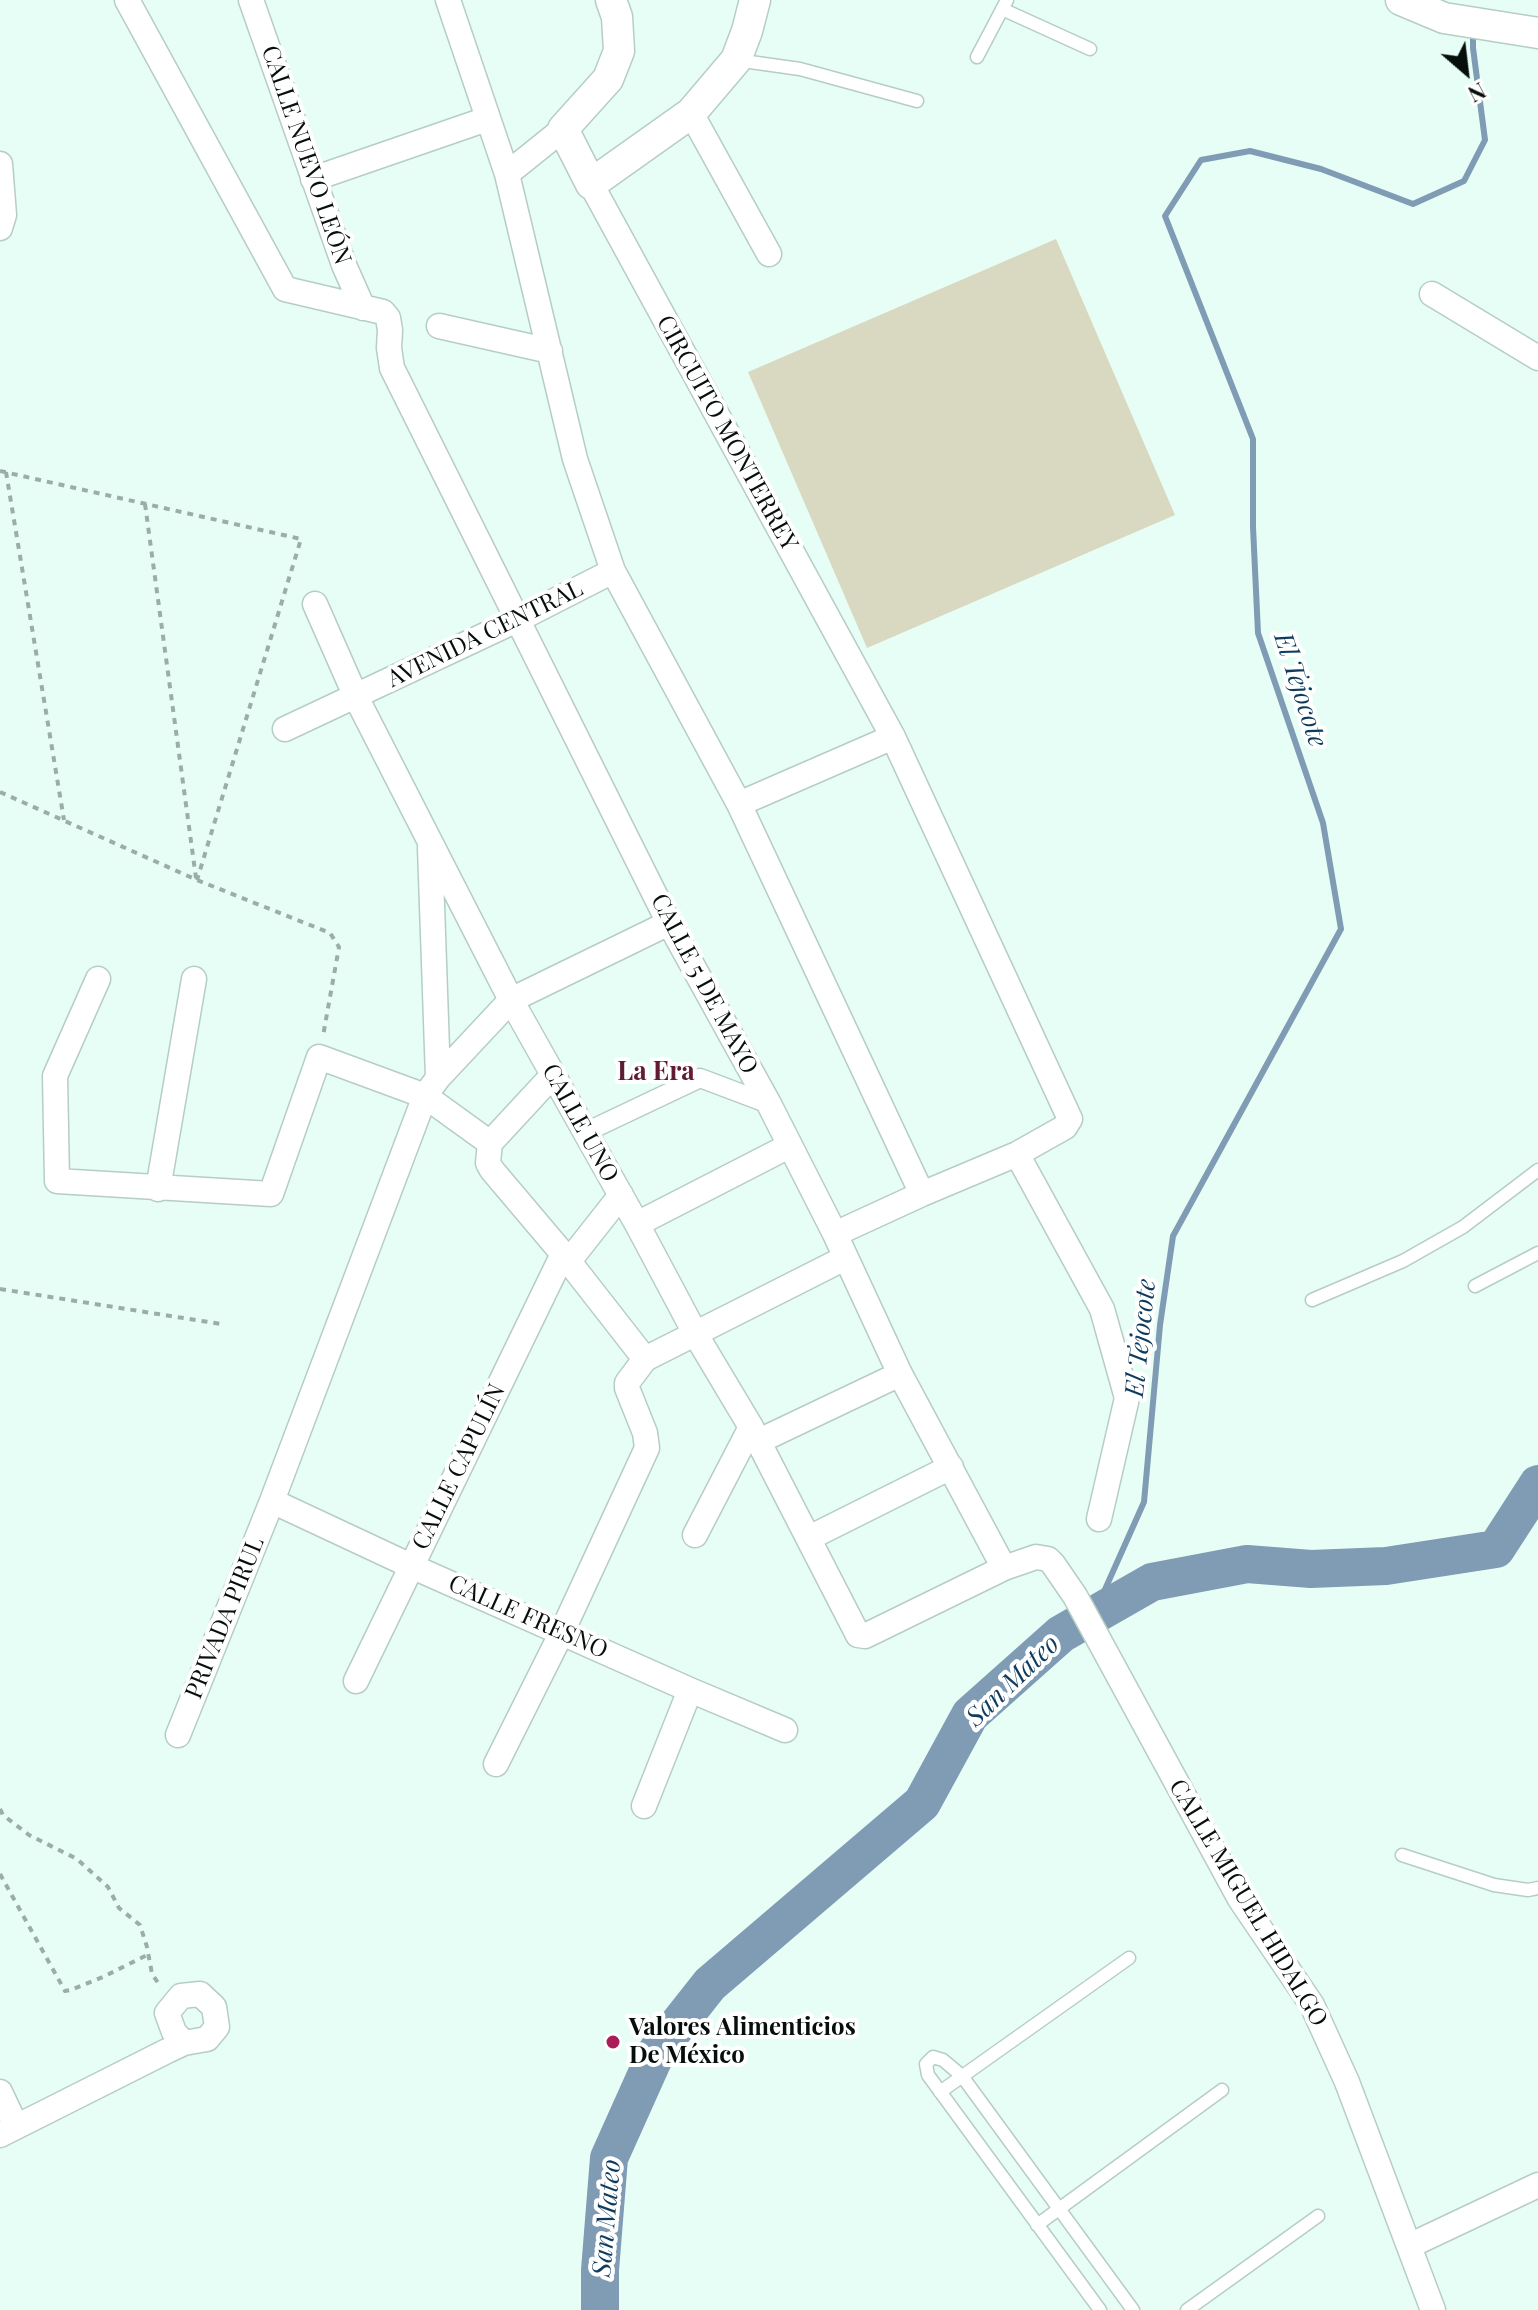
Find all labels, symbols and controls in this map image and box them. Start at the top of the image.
north arrow [1426,32,1506,112]
street label: CALLE NUEVO LEÓN [255,42,357,268]
text: N [1463,76,1491,110]
street label: CIRCUITO MONTERREY [650,310,804,556]
street label: AVENIDA CENTRAL [383,574,587,694]
water label: El Tejocote [1267,629,1333,751]
street label: CALLE 5 DE MAYO [644,889,764,1079]
district label: La Era [617,1056,695,1088]
street label: CALLE UNO [536,1059,624,1187]
water label: El Tejocote [1119,1277,1163,1399]
street label: CALLE CAPULÍN [406,1379,512,1555]
street label: PRIVADA PIRUL [179,1533,271,1703]
street label: CALLE FRESNO [444,1569,612,1665]
water label: San Mateo [960,1629,1066,1733]
street label: CALLE MIGUEL HIDALGO [1163,1774,1333,2032]
place label: Valores Alimenticios De México [629,2014,856,2070]
marker: Valores Alimenticios De México [604,2033,622,2051]
water label: San Mateo [586,2158,628,2278]

